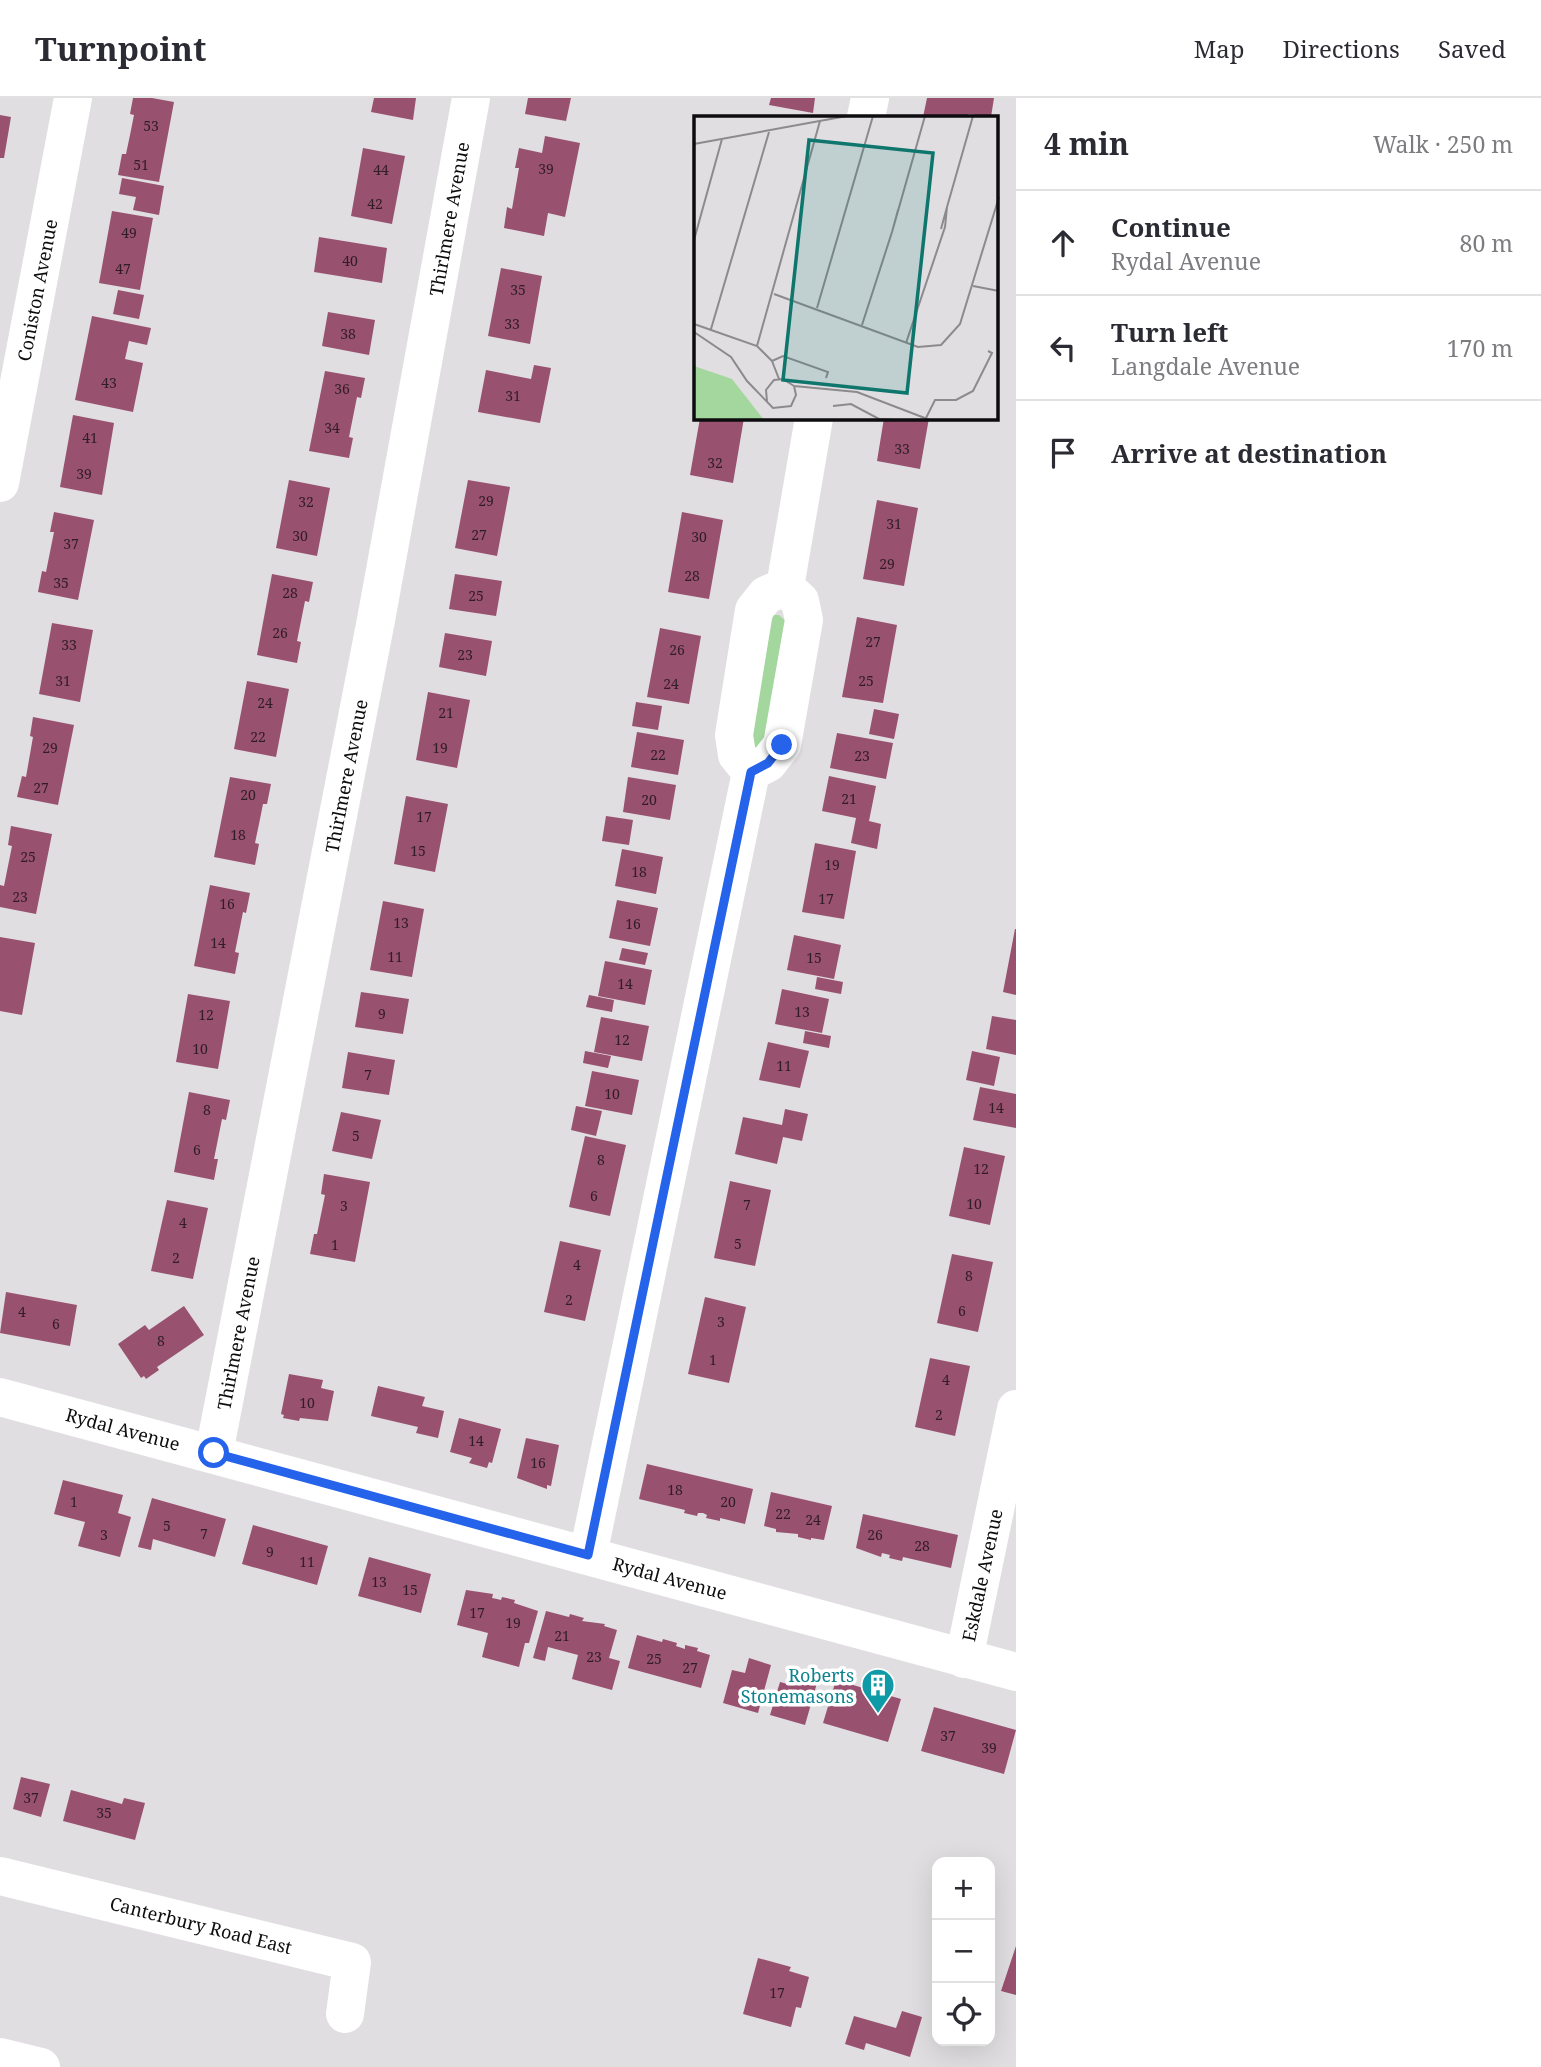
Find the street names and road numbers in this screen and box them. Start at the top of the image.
street label: Thirlmere Avenue [424,140,474,298]
street label: Coniston Avenue [11,217,63,363]
street label: Thirlmere Avenue [319,697,373,855]
street label: Thirlmere Avenue [211,1254,265,1412]
street label: Rydal Avenue [63,1402,183,1456]
street label: Eskdale Avenue [956,1507,1008,1643]
street label: Rydal Avenue [610,1551,730,1605]
street label: Canterbury Road East [107,1891,295,1959]

